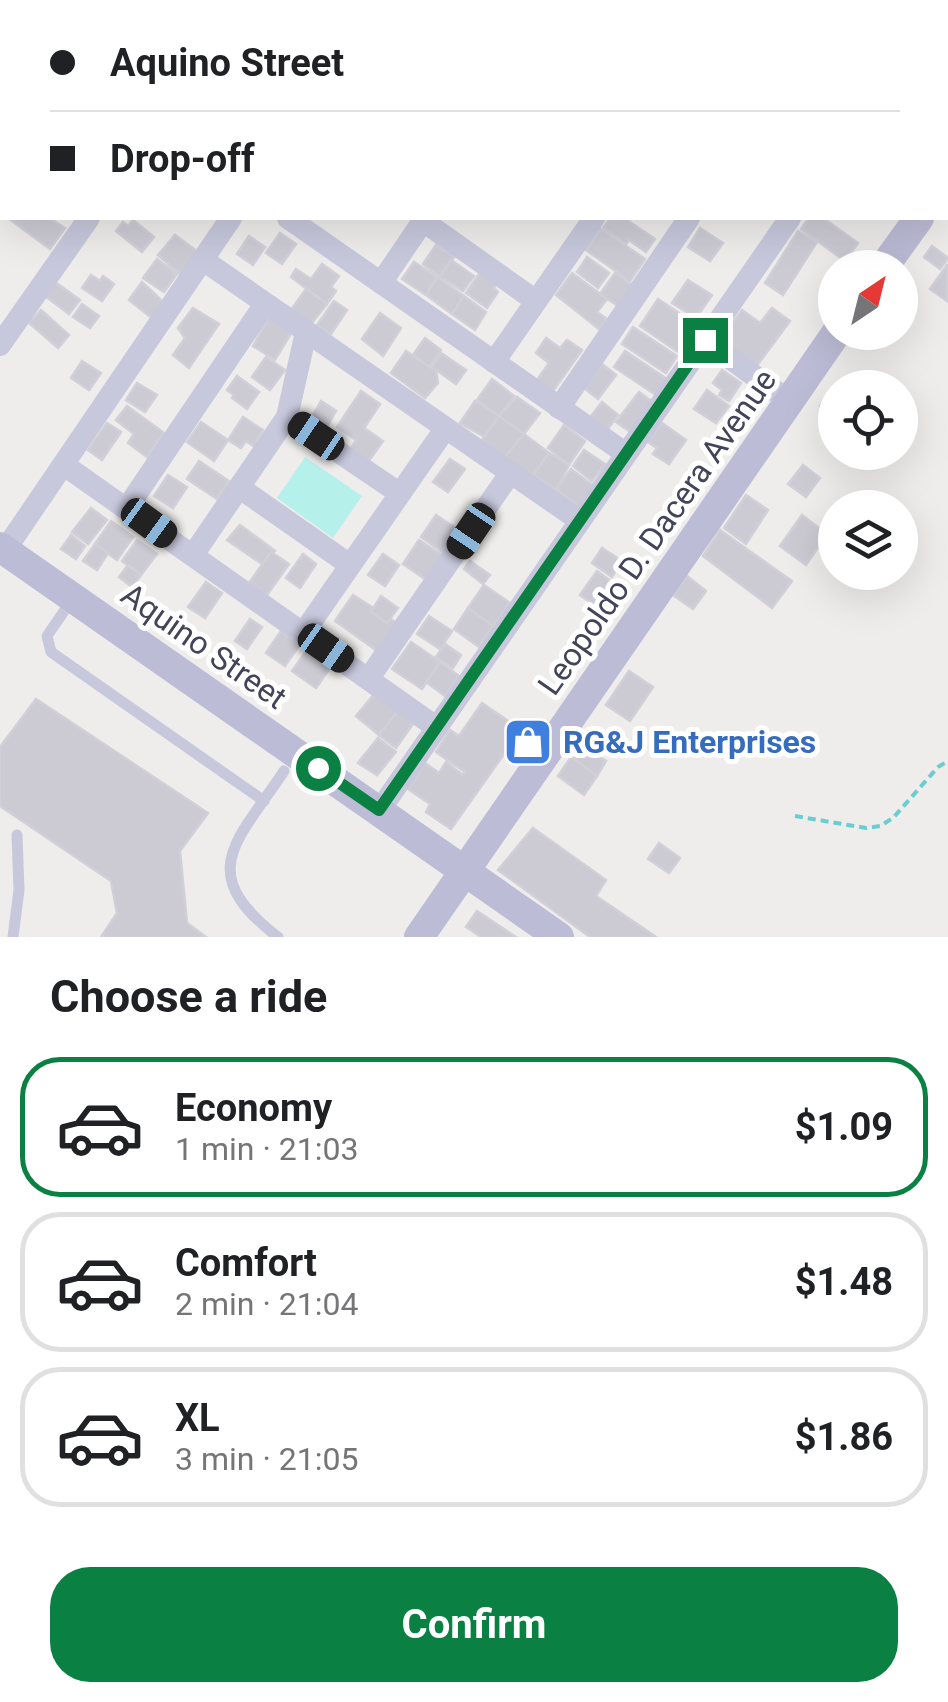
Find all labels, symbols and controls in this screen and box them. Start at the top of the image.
text: Aquino Street [110,41,344,85]
text: Drop-off [110,137,255,181]
north arrow [818,250,918,350]
map controls [818,250,918,590]
route end [683,318,728,363]
street label: Leopoldo D. Dacera Avenue [530,362,784,702]
button: locate [818,370,918,470]
car [283,407,349,465]
button: layers [818,490,918,590]
car [116,493,182,553]
car [442,498,500,564]
street label: Aquino Street [114,575,294,717]
car [293,619,359,677]
shop icon: RG&J Enterprises [502,716,554,768]
place label: RG&J Enterprises [563,723,816,761]
route start [296,746,341,791]
text: Choose a ride [50,970,327,1023]
icon: car [55,1082,145,1172]
text: Economy [175,1086,332,1130]
text: $1.09 [795,1105,893,1149]
text: 1 min · 21:03 [175,1130,358,1168]
icon: car [55,1237,145,1327]
text: Comfort [175,1241,317,1285]
text: $1.48 [795,1260,893,1304]
text: 2 min · 21:04 [175,1285,358,1323]
icon: car [55,1392,145,1482]
text: XL [175,1396,220,1440]
text: $1.86 [795,1415,893,1459]
text: 3 min · 21:05 [175,1440,358,1478]
button: Confirm [50,1567,898,1682]

